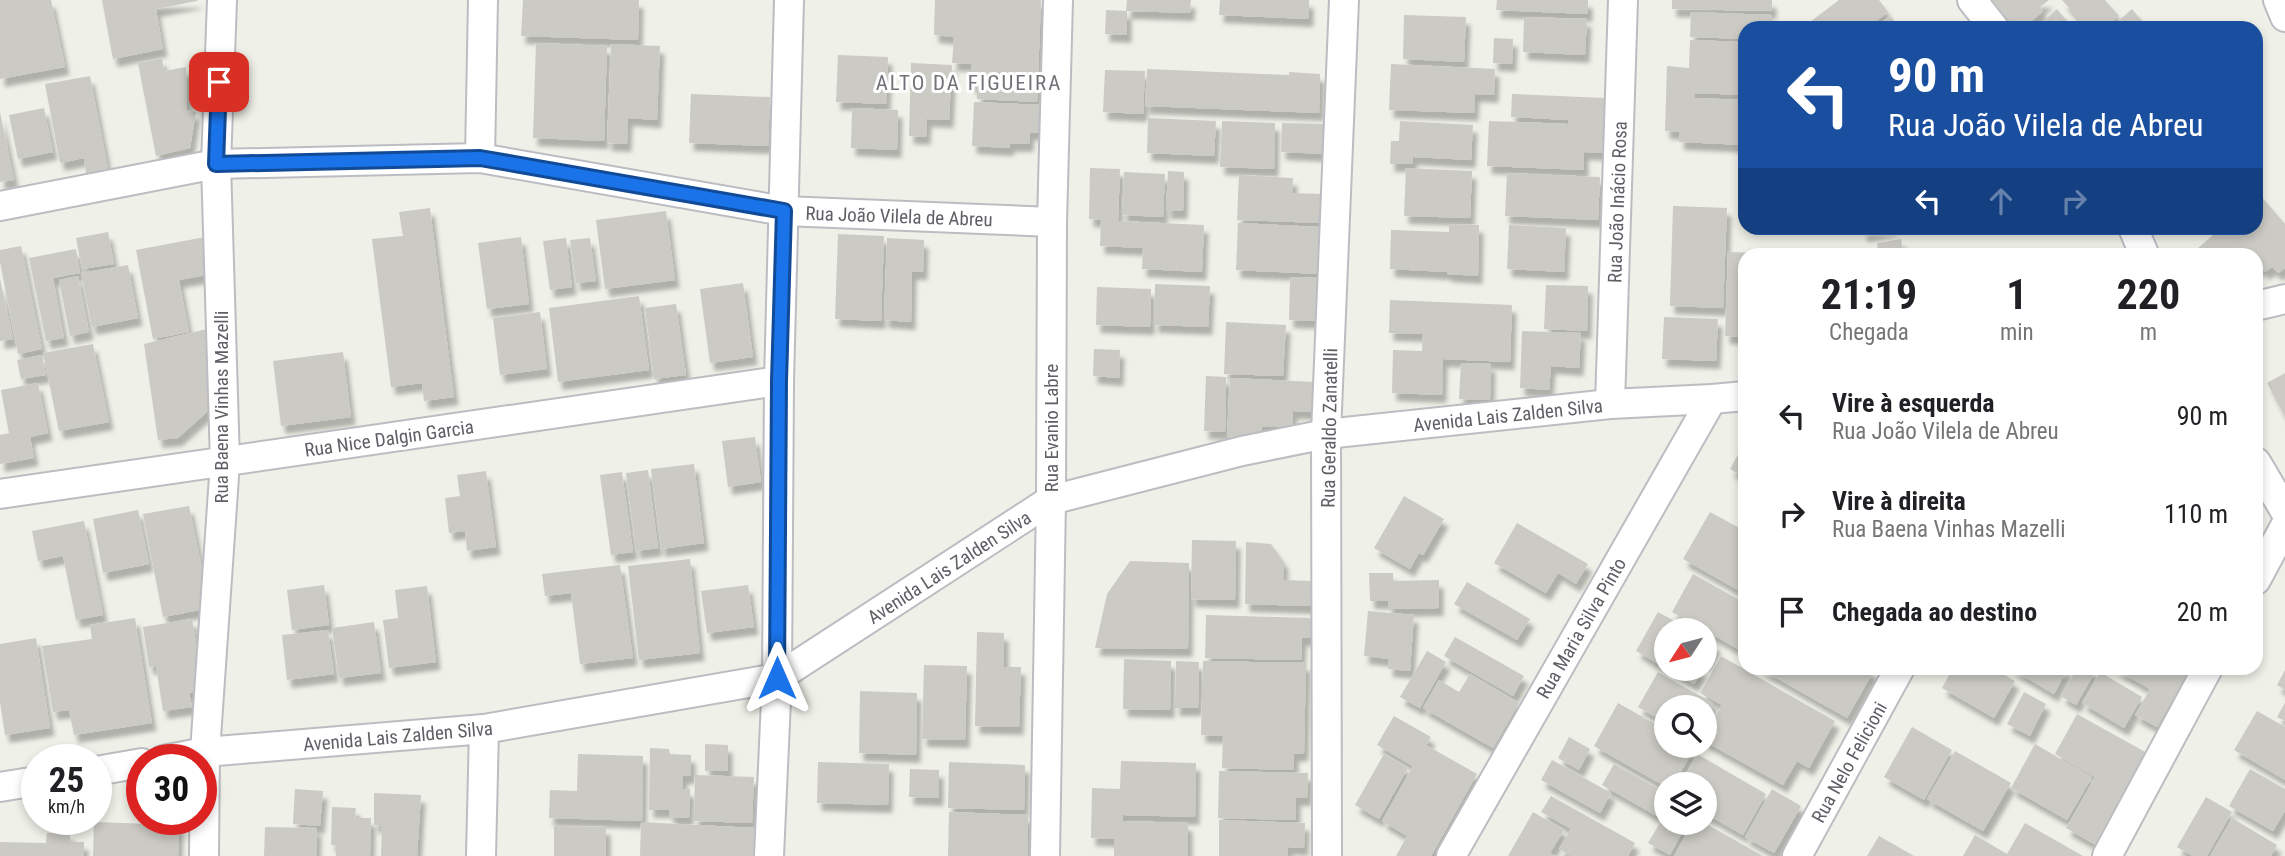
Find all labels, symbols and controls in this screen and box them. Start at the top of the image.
text: 90 m [1888,47,1985,104]
icon: left [1773,49,1864,140]
pin [189,52,249,112]
icon: arrive [200,63,238,101]
district label: ALTO DA FIGUEIRA [876,71,1062,95]
text: Rua João Vilela de Abreu [1888,106,2203,144]
street label: Rua João Inácio Rosa [1603,121,1632,283]
icon: left [1909,182,1947,220]
icon: ahead [1982,182,2020,220]
icon: right [2055,182,2093,220]
street label: Rua João Vilela de Abreu [805,202,993,231]
text: 21:19 [1821,270,1917,319]
text: 1 [2006,270,2027,319]
text: 220 [2116,270,2180,319]
street label: Rua Baena Vinhas Mazelli [210,311,233,503]
text: Chegada [1829,319,1909,346]
text: min [2000,319,2034,346]
text: m [2140,319,2157,346]
street label: Rua Geraldo Zanatelli [1317,348,1342,508]
street label: Rua Evanio Labre [1040,364,1063,492]
text: Vire à esquerda [1832,388,1995,418]
street label: Avenida Lais Zalden Silva [1412,394,1604,437]
icon: left [1773,397,1811,435]
text: 90 m [2177,401,2228,431]
street label: Rua Nice Dalgin Garcia [303,415,475,462]
text: Rua João Vilela de Abreu [1832,418,2059,445]
text: Vire à direita [1832,486,1966,516]
icon: right [1773,495,1811,533]
text: 110 m [2164,499,2228,529]
street label: Avenida Lais Zalden Silva [863,506,1035,629]
text: Rua Baena Vinhas Mazelli [1832,516,2066,543]
street label: Rua Maria Silva Pinto [1532,554,1631,703]
icon: arrive [1773,593,1811,631]
text: Chegada ao destino [1832,597,2037,627]
text: 20 m [2177,597,2228,627]
north arrow [1654,618,1717,681]
map controls [1654,618,1717,835]
position arrow [740,641,814,715]
button: search [1654,695,1717,758]
street label: Rua Nelo Felicioni [1807,698,1892,827]
street label: Avenida Lais Zalden Silva [302,717,494,756]
speed limit sign: 30 [126,744,217,835]
text: 25 [49,760,84,801]
button: layers [1654,772,1717,835]
text: km/h [48,796,85,817]

